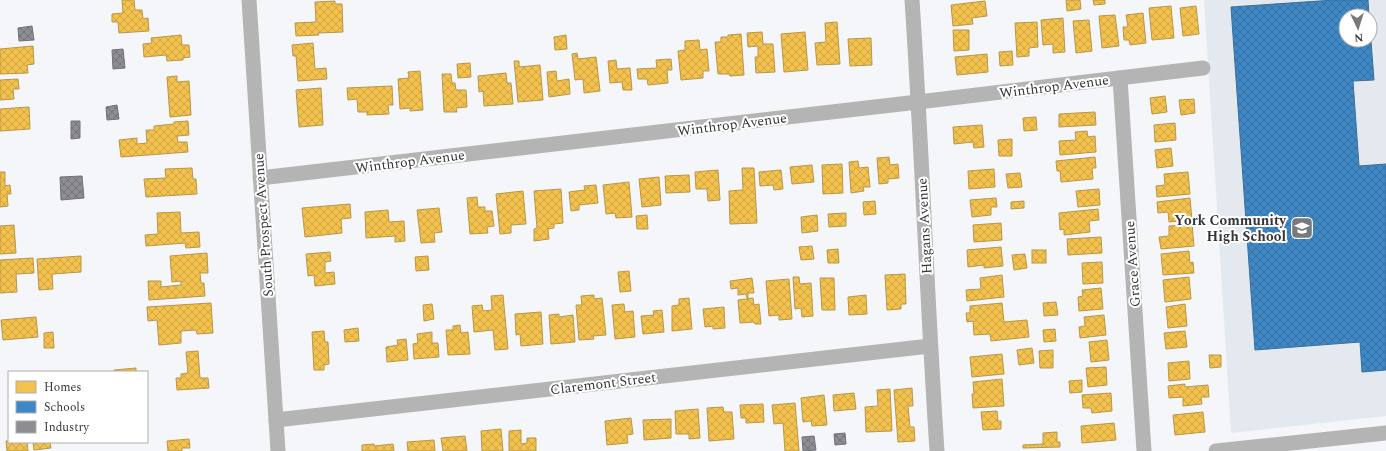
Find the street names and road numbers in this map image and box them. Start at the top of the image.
street label: Winthrop Avenue [998,69,1110,104]
street label: Winthrop Avenue [676,107,788,142]
street label: Winthrop Avenue [354,144,466,179]
street label: South Prospect Avenue [248,152,279,297]
street label: Hagans Avenue [911,177,938,275]
street label: Grace Avenue [1119,220,1146,308]
street label: Claremont Street [549,367,657,400]

